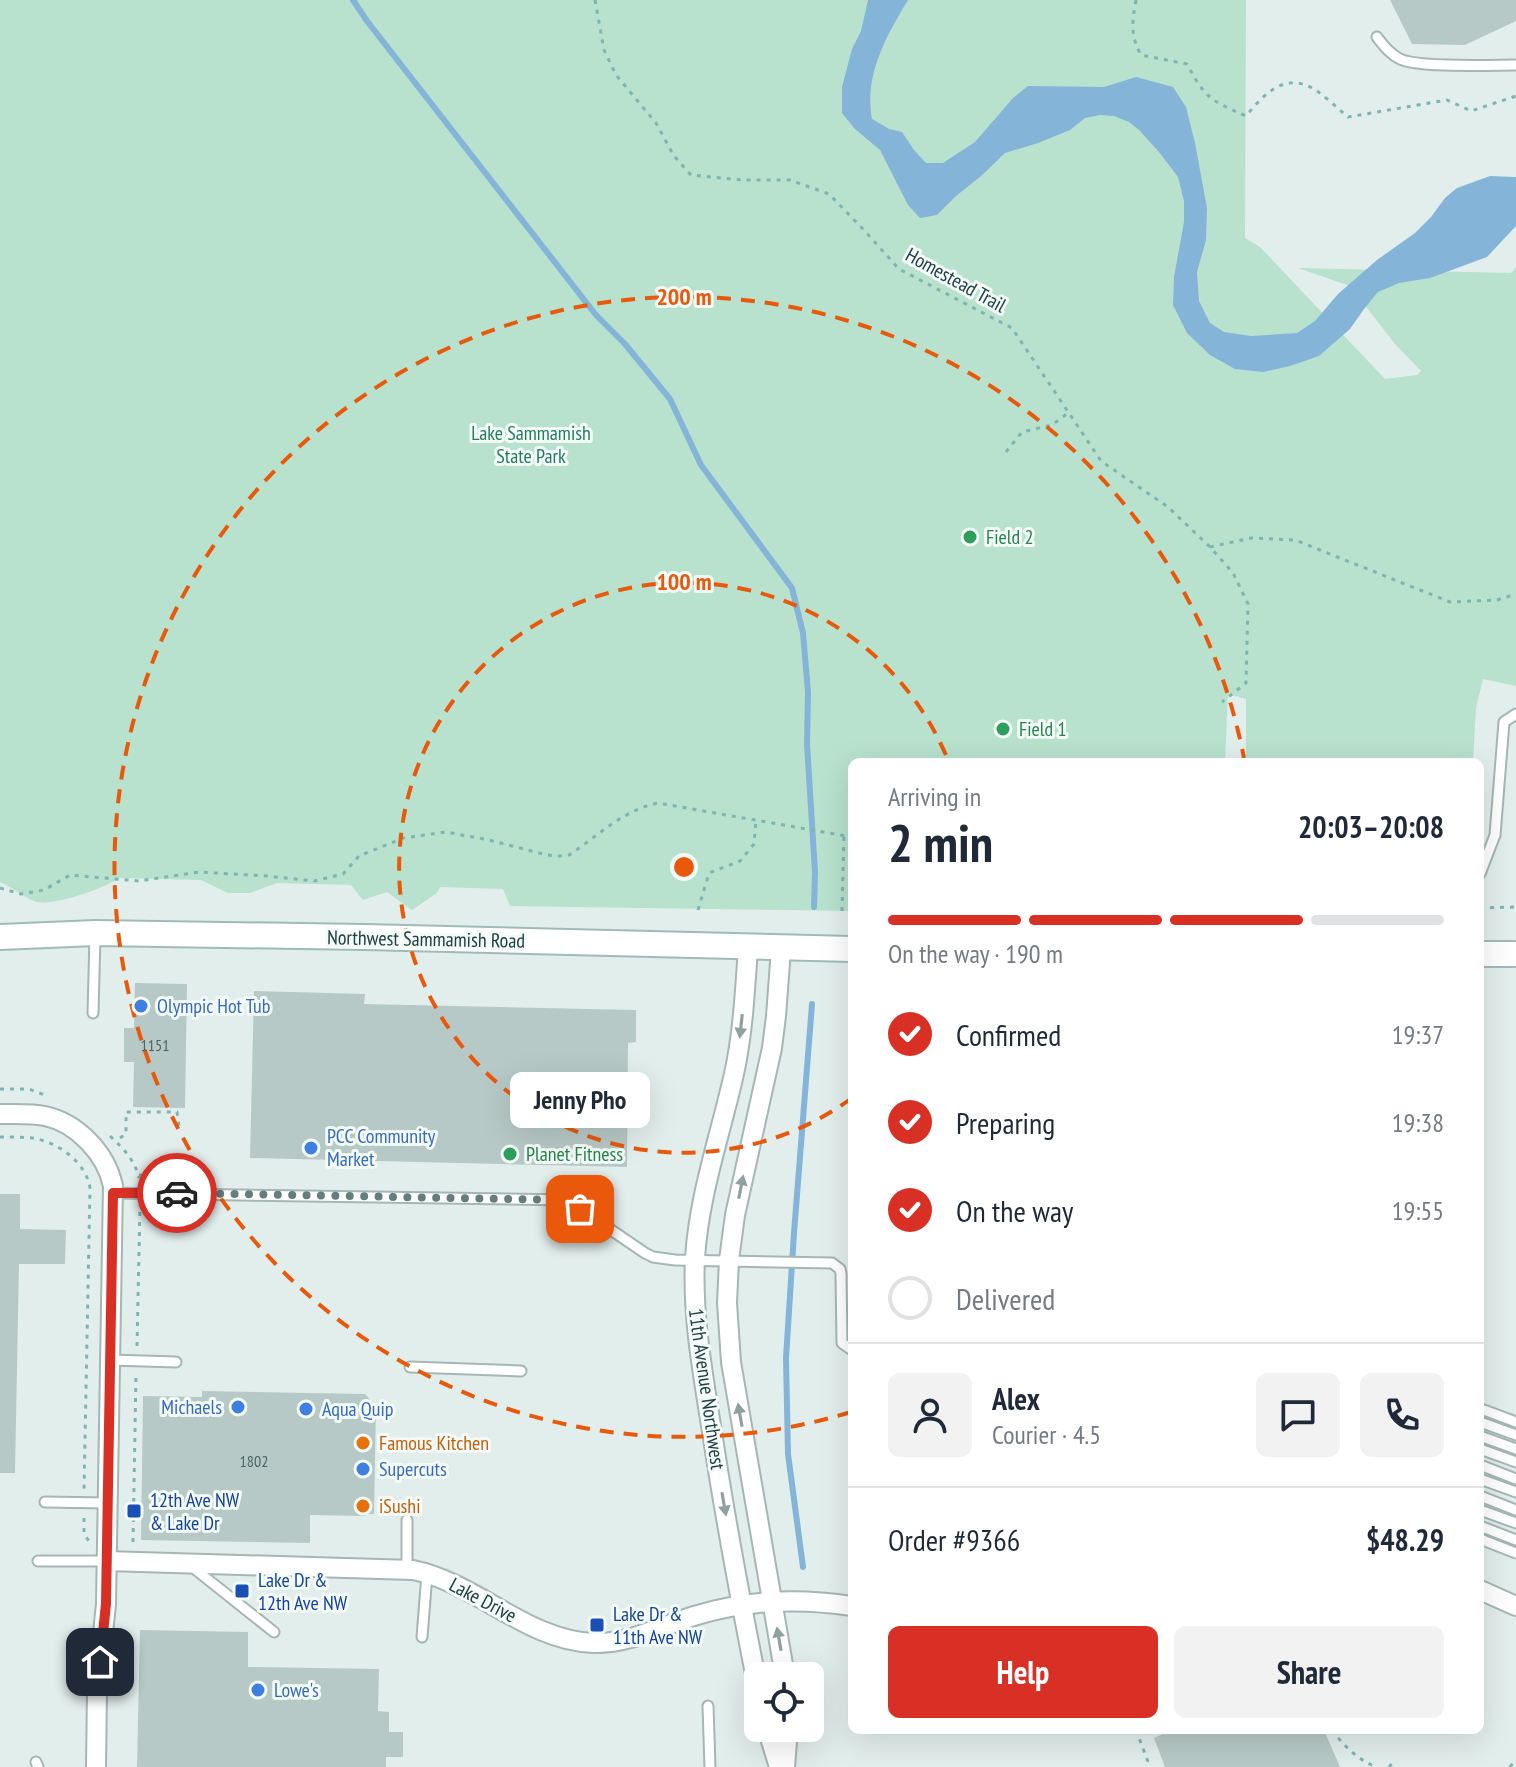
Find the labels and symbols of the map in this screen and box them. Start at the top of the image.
street label: Homestead Trail [901,242,1011,318]
text: 200 m [656,281,712,312]
park label: Lake Sammamish State Park [471,420,591,469]
place label: Field 2 [986,524,1033,550]
marker: Field 2 [961,528,979,546]
text: 100 m [656,566,712,597]
place label: Field 1 [1019,716,1066,742]
marker: Field 1 [994,720,1012,738]
centre of rings [670,853,698,881]
street label: Northwest Sammamish Road [327,924,525,954]
place label: Olympic Hot Tub [157,993,270,1019]
marker: Olympic Hot Tub [132,997,150,1015]
one-way arrow [735,1014,748,1039]
house number: 1151 [141,1035,169,1055]
callout: Jenny Pho [510,1073,650,1129]
place label: PCC Community Market [327,1123,436,1172]
marker: PCC Community Market [302,1139,320,1157]
place label: Planet Fitness [526,1141,623,1167]
marker: Planet Fitness [501,1145,519,1163]
courier [137,1153,217,1233]
pin [546,1175,614,1243]
one-way arrow [735,1175,747,1200]
street label: 11th Avenue Northwest [683,1307,731,1472]
place label: Michaels [161,1394,222,1420]
place label: Aqua Quip [322,1396,394,1422]
marker: Michaels [229,1398,247,1416]
marker: Aqua Quip [297,1400,315,1418]
one-way arrow [734,1402,746,1427]
place label: Famous Kitchen [379,1430,489,1456]
marker: Famous Kitchen [354,1434,372,1452]
house number: 1802 [240,1451,268,1471]
place label: Supercuts [379,1456,447,1482]
marker: Supercuts [354,1460,372,1478]
place label: 12th Ave NW & Lake Dr [150,1487,240,1536]
one-way arrow [718,1492,730,1517]
place label: iSushi [379,1493,420,1519]
marker: iSushi [354,1497,372,1515]
marker: 12th Ave NW & Lake Dr [125,1502,143,1520]
place label: Lake Dr & 12th Ave NW [258,1567,348,1616]
street label: Lake Drive [445,1572,521,1628]
marker: Lake Dr & 12th Ave NW [233,1582,251,1600]
place label: Lake Dr & 11th Ave NW [613,1601,703,1650]
marker: Lake Dr & 11th Ave NW [588,1616,606,1634]
one-way arrow [772,1626,784,1651]
pin [66,1628,134,1696]
place label: Lowe's [274,1677,319,1703]
marker: Lowe's [249,1681,267,1699]

